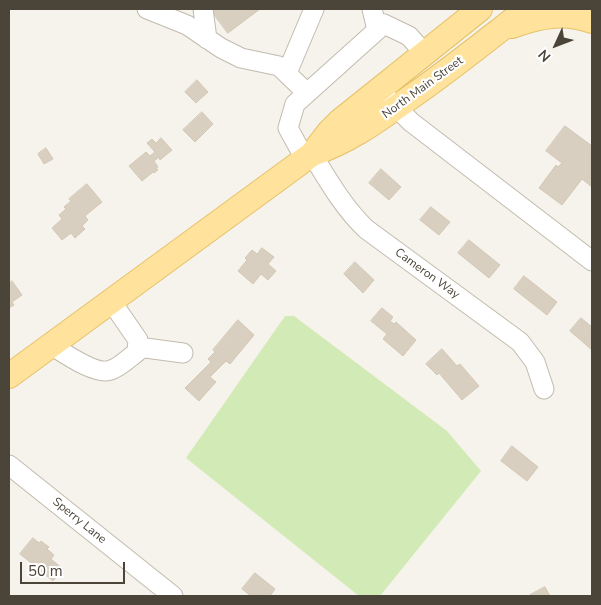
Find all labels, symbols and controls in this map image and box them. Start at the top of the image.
north arrow [531,20,581,70]
text: N [534,45,555,66]
street label: North Main Street [380,54,466,122]
street label: Cameron Way [392,246,462,302]
street label: Sperry Lane [49,495,109,547]
scale bar [22,552,128,584]
text: 50 m [28,561,63,581]

